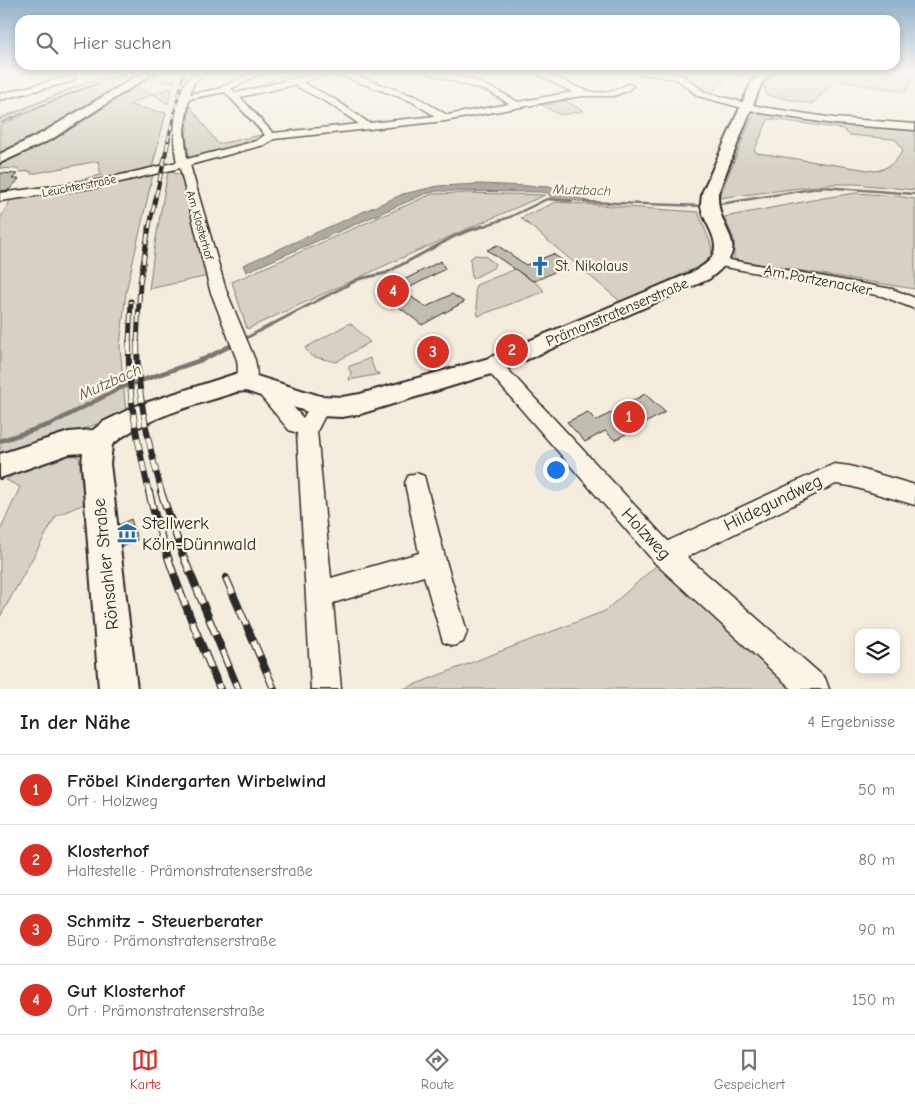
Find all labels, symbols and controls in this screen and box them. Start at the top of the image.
search box [15,15,900,70]
icon: search [33,29,61,57]
text: Hier suchen [73,32,171,54]
street label: Leuchterstraße [41,172,117,200]
water label: Mutzbach [552,180,611,200]
street label: Am Klosterhof [183,189,217,262]
church icon: St. Nikolaus [529,255,551,277]
place label: St. Nikolaus [555,257,628,275]
street label: Am Portzenacker [763,261,873,299]
pin: 4 [377,272,409,310]
street label: Prämonstratenserstraße [543,274,691,350]
pin: 2 [496,331,528,369]
pin: 3 [417,333,449,371]
water label: Mutzbach [75,360,144,404]
pin: 1 [613,398,645,436]
your location [543,457,569,483]
street label: Hildegundweg [720,470,826,536]
street label: Rönsahler Straße [89,497,123,631]
street label: Holzweg [617,504,675,564]
place label: Stellwerk Köln-Dünnwald [142,513,256,555]
museum icon: Stellwerk Köln-Dünnwald [116,522,138,544]
map controls [855,629,900,674]
button: layers [855,629,900,674]
text: In der Nähe [20,710,130,734]
text: 4 Ergebnisse [808,713,895,731]
text: Fröbel Kindergarten Wirbelwind [67,770,326,792]
text: 1 [33,781,39,799]
text: 50 m [858,781,895,799]
text: Ort · Holzweg [67,792,158,810]
text: Klosterhof [67,840,149,862]
text: 2 [32,851,40,869]
text: 80 m [858,851,895,869]
text: Haltestelle · Prämonstratenserstraße [67,862,313,880]
text: Schmitz - Steuerberater [67,910,263,932]
text: 3 [32,921,40,939]
text: 90 m [858,921,895,939]
text: Büro · Prämonstratenserstraße [67,932,276,950]
text: Gut Klosterhof [67,980,185,1002]
text: 4 [32,991,40,1009]
text: 150 m [852,991,895,1009]
text: Ort · Prämonstratenserstraße [67,1002,265,1020]
tab: Karte [130,1046,161,1093]
tab: Route [421,1046,454,1093]
tab: Gespeichert [714,1046,785,1093]

